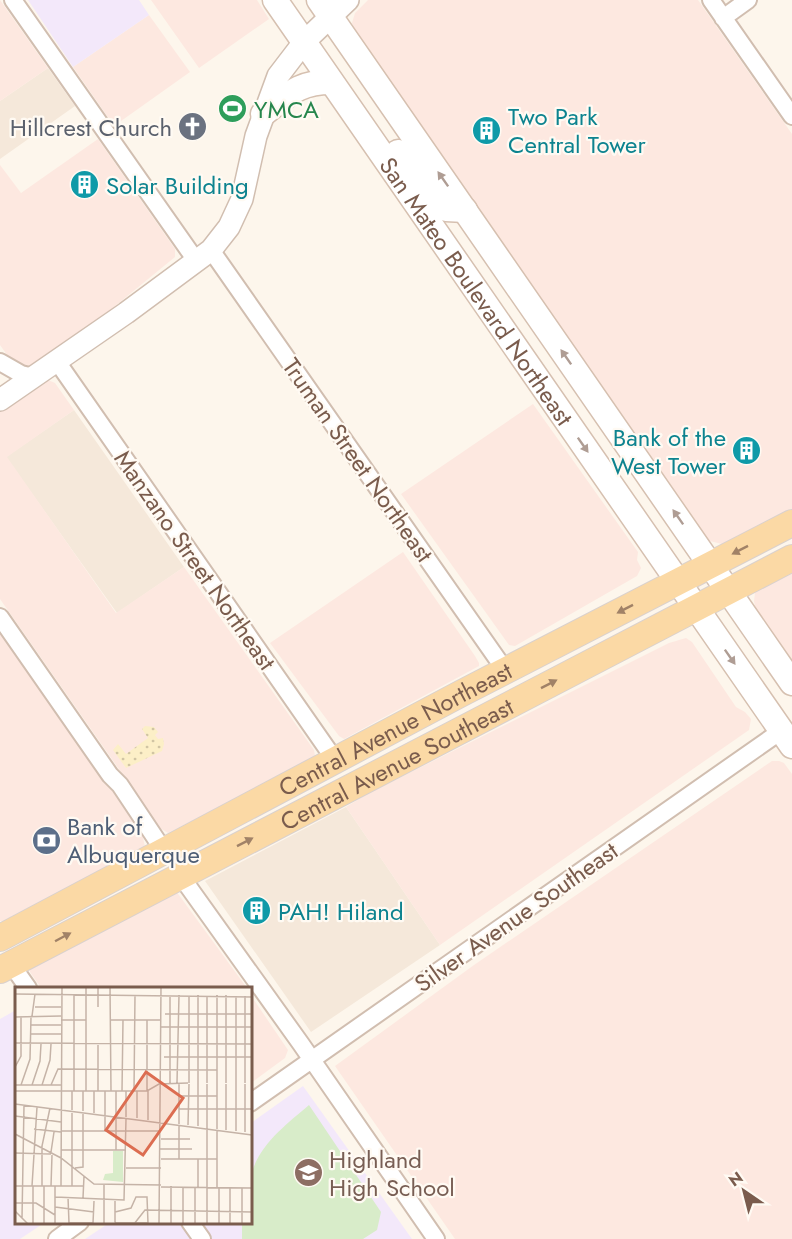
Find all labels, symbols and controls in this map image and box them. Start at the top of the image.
place label: YMCA [254,92,319,127]
sports icon: YMCA [217,93,249,125]
place label: Two Park Central Tower [508,99,646,162]
place label: Hillcrest Church [10,110,172,145]
church icon: Hillcrest Church [177,111,209,143]
building icon: Two Park Central Tower [471,114,503,146]
street label: San Mateo Boulevard Northeast [371,150,582,432]
place label: Solar Building [106,168,249,203]
building icon: Solar Building [69,169,101,201]
one-way arrow [437,172,449,188]
one-way arrow [560,349,572,365]
street label: Truman Street Northeast [274,351,442,569]
place label: Bank of the West Tower [611,420,727,483]
building icon: Bank of the West Tower [731,435,763,467]
one-way arrow [577,437,589,453]
street label: Manzano Street Northeast [106,443,284,677]
one-way arrow [672,509,684,525]
one-way arrow [731,545,748,555]
one-way arrow [617,604,634,614]
one-way arrow [724,648,736,664]
street label: Central Avenue Northeast [272,653,518,805]
one-way arrow [541,679,558,689]
street label: Central Avenue Southeast [274,688,519,839]
place label: Bank of Albuquerque [67,809,200,872]
bank icon: Bank of Albuquerque [30,824,62,856]
street label: Silver Avenue Southeast [407,833,625,1001]
one-way arrow [237,837,254,847]
place label: PAH! Hiland [278,894,404,929]
building icon: PAH! Hiland [241,895,273,927]
one-way arrow [55,932,72,942]
inset map [15,987,252,1224]
place label: Highland High School [329,1142,455,1205]
school or university icon: Highland High School [292,1157,324,1189]
north arrow [714,1161,774,1221]
text: N [724,1166,747,1192]

